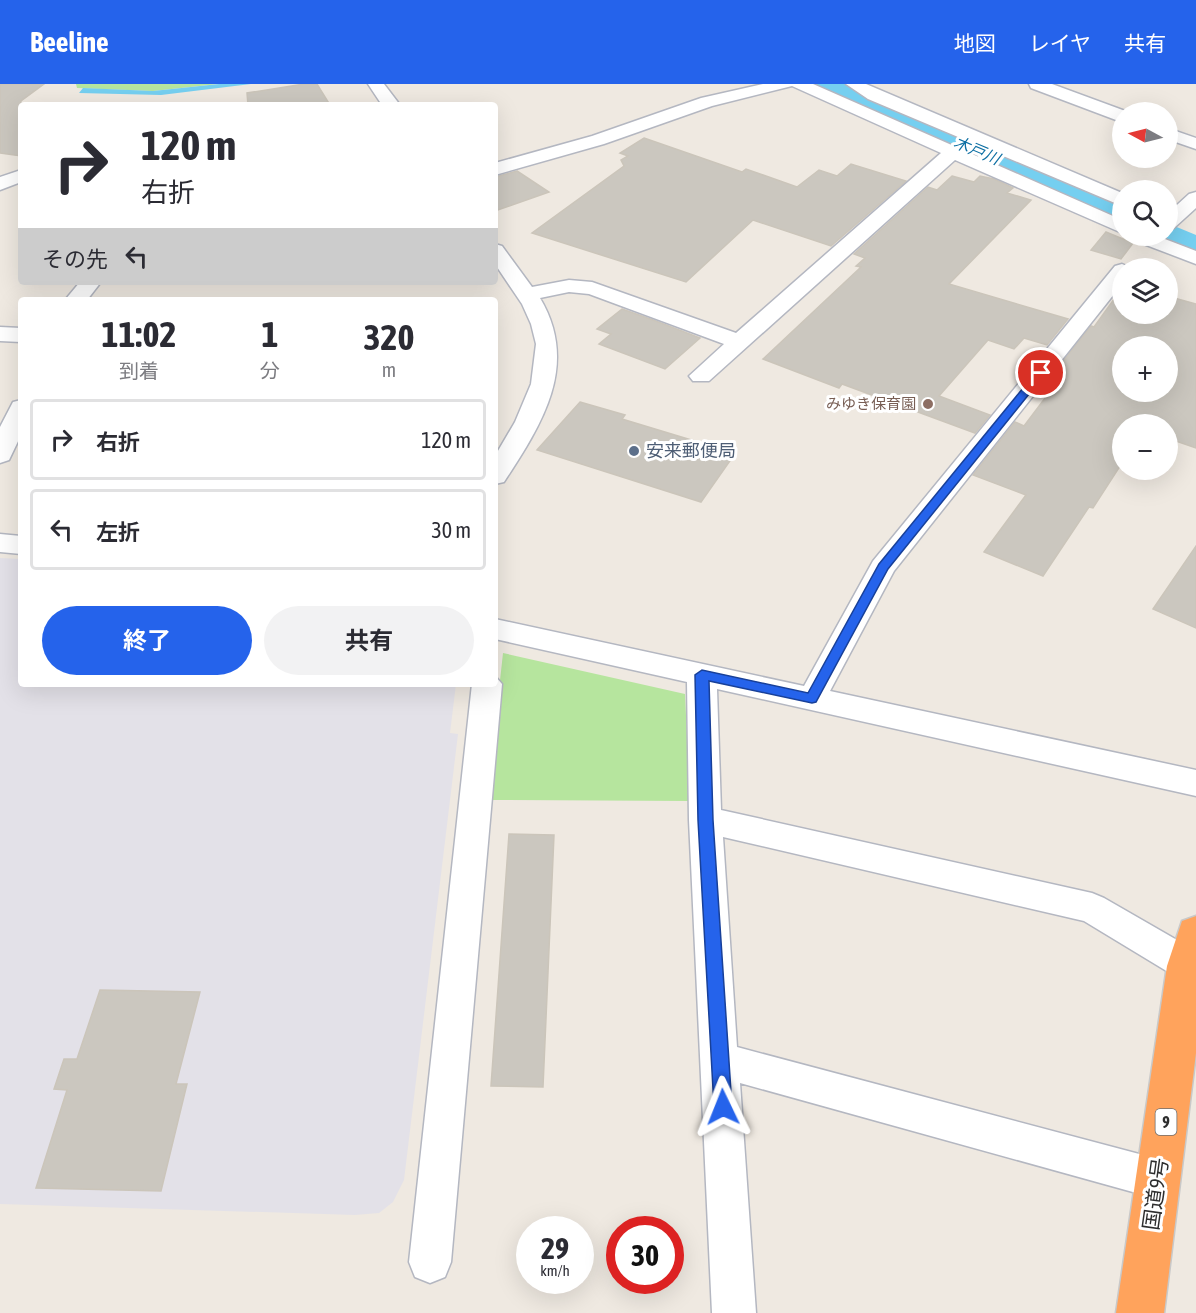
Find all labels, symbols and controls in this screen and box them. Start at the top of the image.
text: Beeline [30,26,109,58]
text: 地図 [954,31,996,55]
text: レイヤ [1029,31,1091,55]
text: 共有 [1124,31,1166,55]
north arrow [1112,102,1178,168]
map controls [1112,102,1178,480]
text: 120 m [141,121,236,169]
icon: right [42,126,120,204]
water label: 木戸川 [951,132,1004,168]
text: 右折 [141,177,195,208]
button: search [1112,180,1178,246]
icon: left [120,240,153,273]
text: その先 [42,246,108,272]
button: layers [1112,258,1178,324]
text: 11:02 [102,313,176,355]
text: 1 [262,313,278,355]
text: 320 [364,316,414,358]
button: + [1112,336,1178,402]
pin [1015,347,1066,398]
icon: arrive [1024,356,1057,389]
text: m [382,358,396,381]
text: 到着 [119,359,159,382]
text: 分 [260,359,280,382]
place label: みゆき保育園 [826,395,916,412]
marker: みゆき保育園 [921,397,935,411]
button: − [1112,414,1178,480]
icon: right [45,423,78,456]
text: 120 m [421,427,471,453]
text: 右折 [96,429,140,455]
place label: 安来郵便局 [646,440,736,461]
marker: 安来郵便局 [627,444,641,458]
icon: left [45,513,78,546]
text: 30 m [431,517,471,543]
text: 左折 [96,519,140,545]
button: 終了 [42,606,252,675]
button: 共有 [264,606,474,675]
position arrow [691,1075,755,1139]
road number: 9 [1156,1109,1176,1135]
street label: 国道9号 [1138,1156,1172,1232]
speed limit sign: 30 [606,1216,684,1294]
text: 29 [541,1231,569,1265]
text: km/h [540,1262,570,1279]

